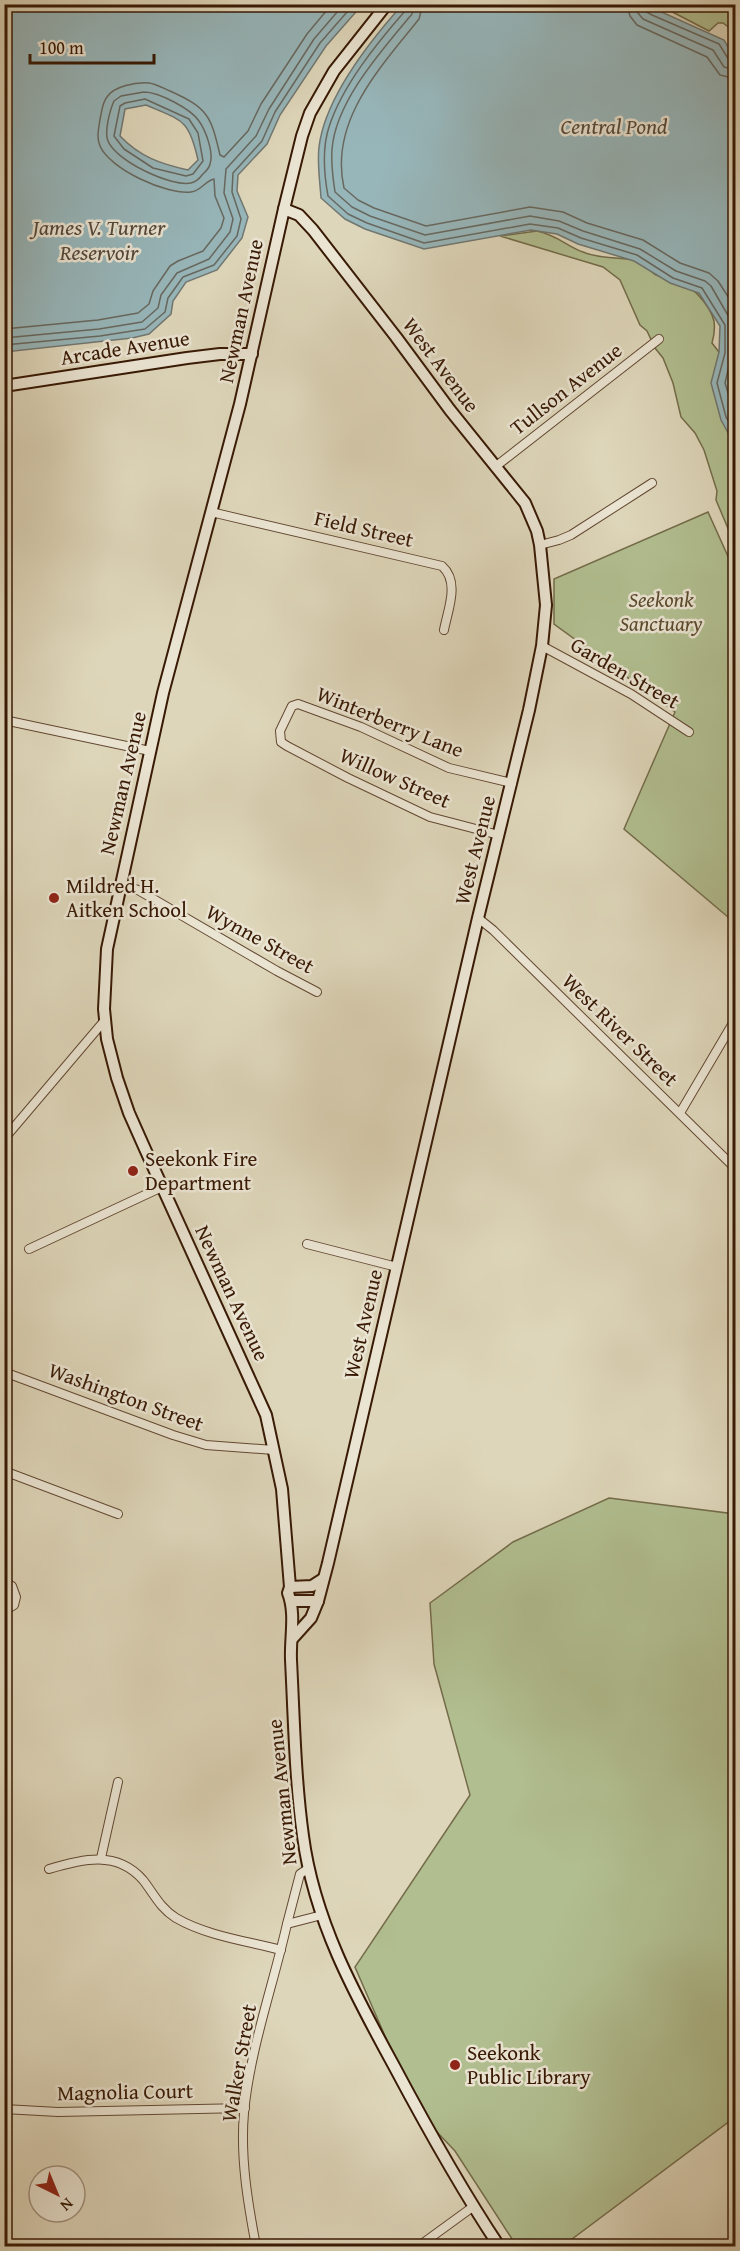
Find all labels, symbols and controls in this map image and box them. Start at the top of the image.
scale bar [30,27,154,65]
text: 100 m [39,34,84,61]
water label: Central Pond [560,110,668,142]
water label: James V. Turner Reservoir [29,211,166,268]
street label: Newman Avenue [210,236,271,386]
street label: West Avenue [395,311,488,419]
street label: Arcade Avenue [58,322,192,373]
street label: Tullson Avenue [503,335,629,442]
street label: Field Street [311,502,417,555]
park label: Seekonk Sanctuary [620,584,703,639]
street label: Garden Street [565,629,686,717]
street label: Winterberry Lane [312,678,469,765]
street label: Newman Avenue [91,708,154,858]
street label: Willow Street [335,739,456,816]
street label: West Avenue [446,792,503,908]
place label: Mildred H. Aitken School [66,870,187,925]
marker: Mildred H. Aitken School [47,891,61,905]
street label: Wynne Street [200,896,321,981]
street label: West River Street [555,966,686,1094]
place label: Seekonk Fire Department [145,1143,257,1198]
marker: Seekonk Fire Department [126,1164,140,1178]
street label: Newman Avenue [187,1220,278,1366]
street label: West Avenue [335,1266,390,1382]
street label: Washington Street [44,1354,209,1439]
street label: Newman Avenue [258,1717,305,1867]
street label: Walker Street [213,2001,264,2124]
place label: Seekonk Public Library [467,2037,591,2092]
marker: Seekonk Public Library [448,2058,462,2072]
street label: Magnolia Court [57,2075,194,2108]
north arrow [27,2164,87,2224]
text: N [55,2193,79,2218]

